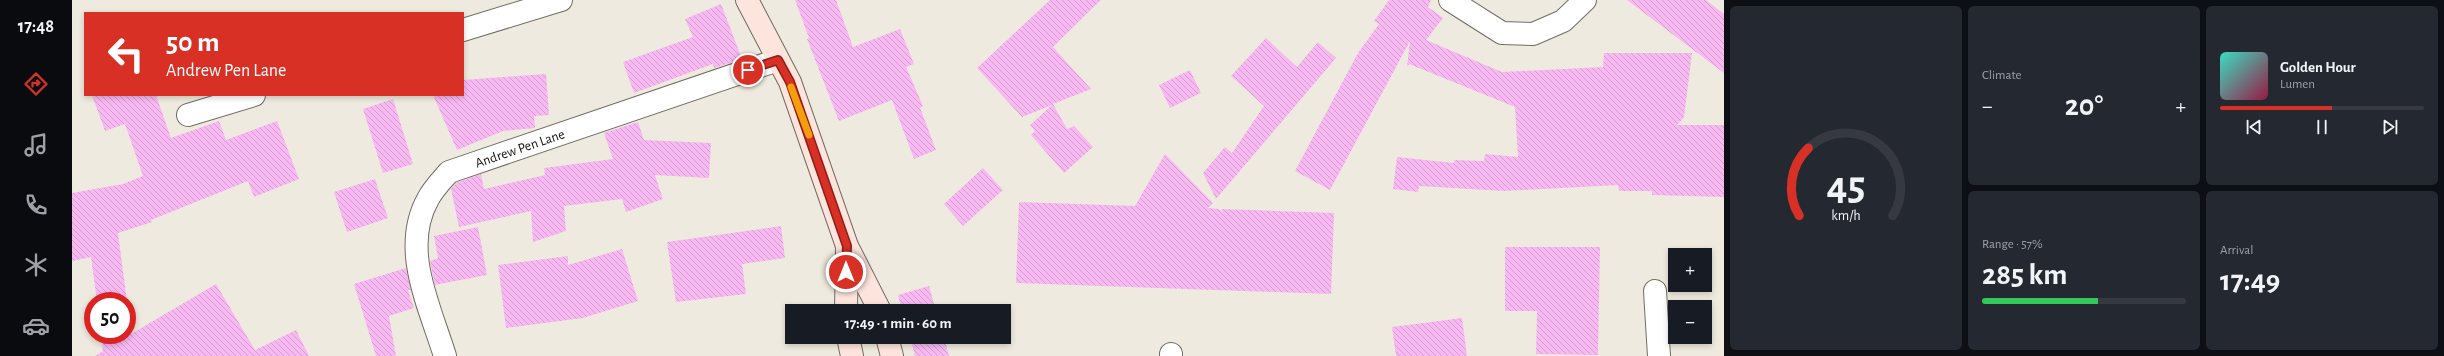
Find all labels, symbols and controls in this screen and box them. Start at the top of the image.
text: 17:48 [18,18,54,36]
icon: left [100,28,152,80]
text: 50 m [166,29,220,57]
pin [731,53,765,87]
icon: arrive [737,59,759,81]
text: Golden Hour [2280,60,2356,75]
text: Andrew Pen Lane [166,62,286,80]
text: Climate [1982,69,2021,82]
icon: directions [22,70,50,98]
text: Lumen [2280,78,2315,91]
text: 20° [2065,91,2103,121]
text: − [1982,95,1993,117]
text: + [2175,95,2186,117]
icon: previous [2243,116,2265,138]
icon: pause [2311,116,2333,138]
icon: next [2379,116,2401,138]
street label: Andrew Pen Lane [473,127,567,171]
icon: music [22,131,50,159]
text: 45 [1827,166,1865,207]
icon: phone [22,191,50,219]
text: km/h [1831,209,1861,223]
text: Range · 57% [1982,238,2043,251]
text: Arrival [2220,244,2253,257]
map controls [1668,248,1712,344]
button: + [1668,248,1712,292]
icon: climate [22,251,50,279]
position arrow [825,251,867,293]
text: 285 km [1982,260,2067,290]
text: 17:49 [2220,266,2280,296]
speed limit sign: 50 [84,292,136,344]
button: − [1668,300,1712,344]
icon: car [22,312,50,340]
text: 17:49 · 1 min · 60 m [844,316,952,331]

